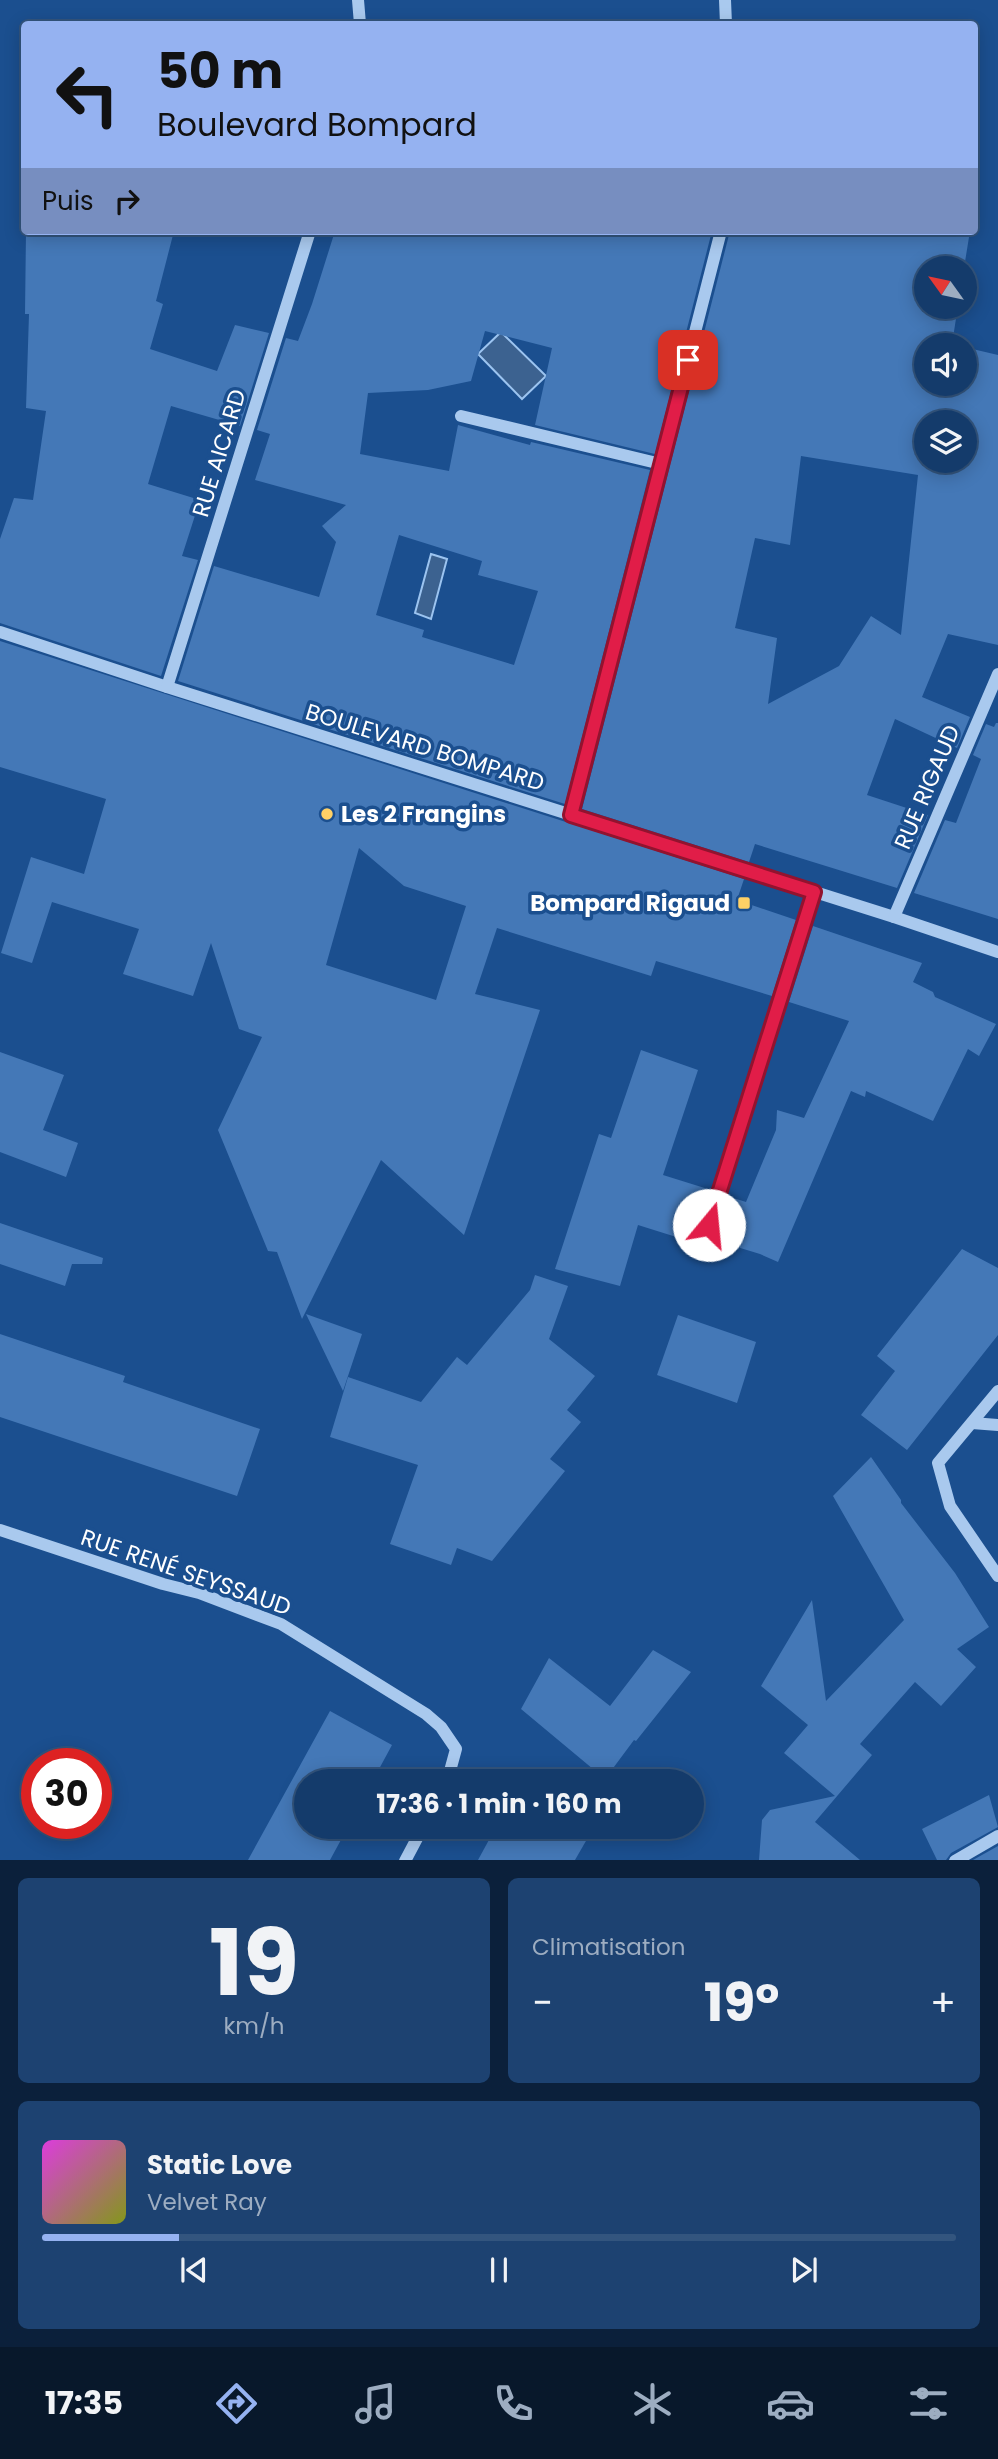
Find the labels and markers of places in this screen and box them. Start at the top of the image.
pin [658,330,718,390]
place label: Les 2 Frangins [341,798,506,830]
marker: Les 2 Frangins [319,806,335,822]
place label: Bompard Rigaud [530,887,730,919]
marker: Bompard Rigaud [736,895,752,911]

